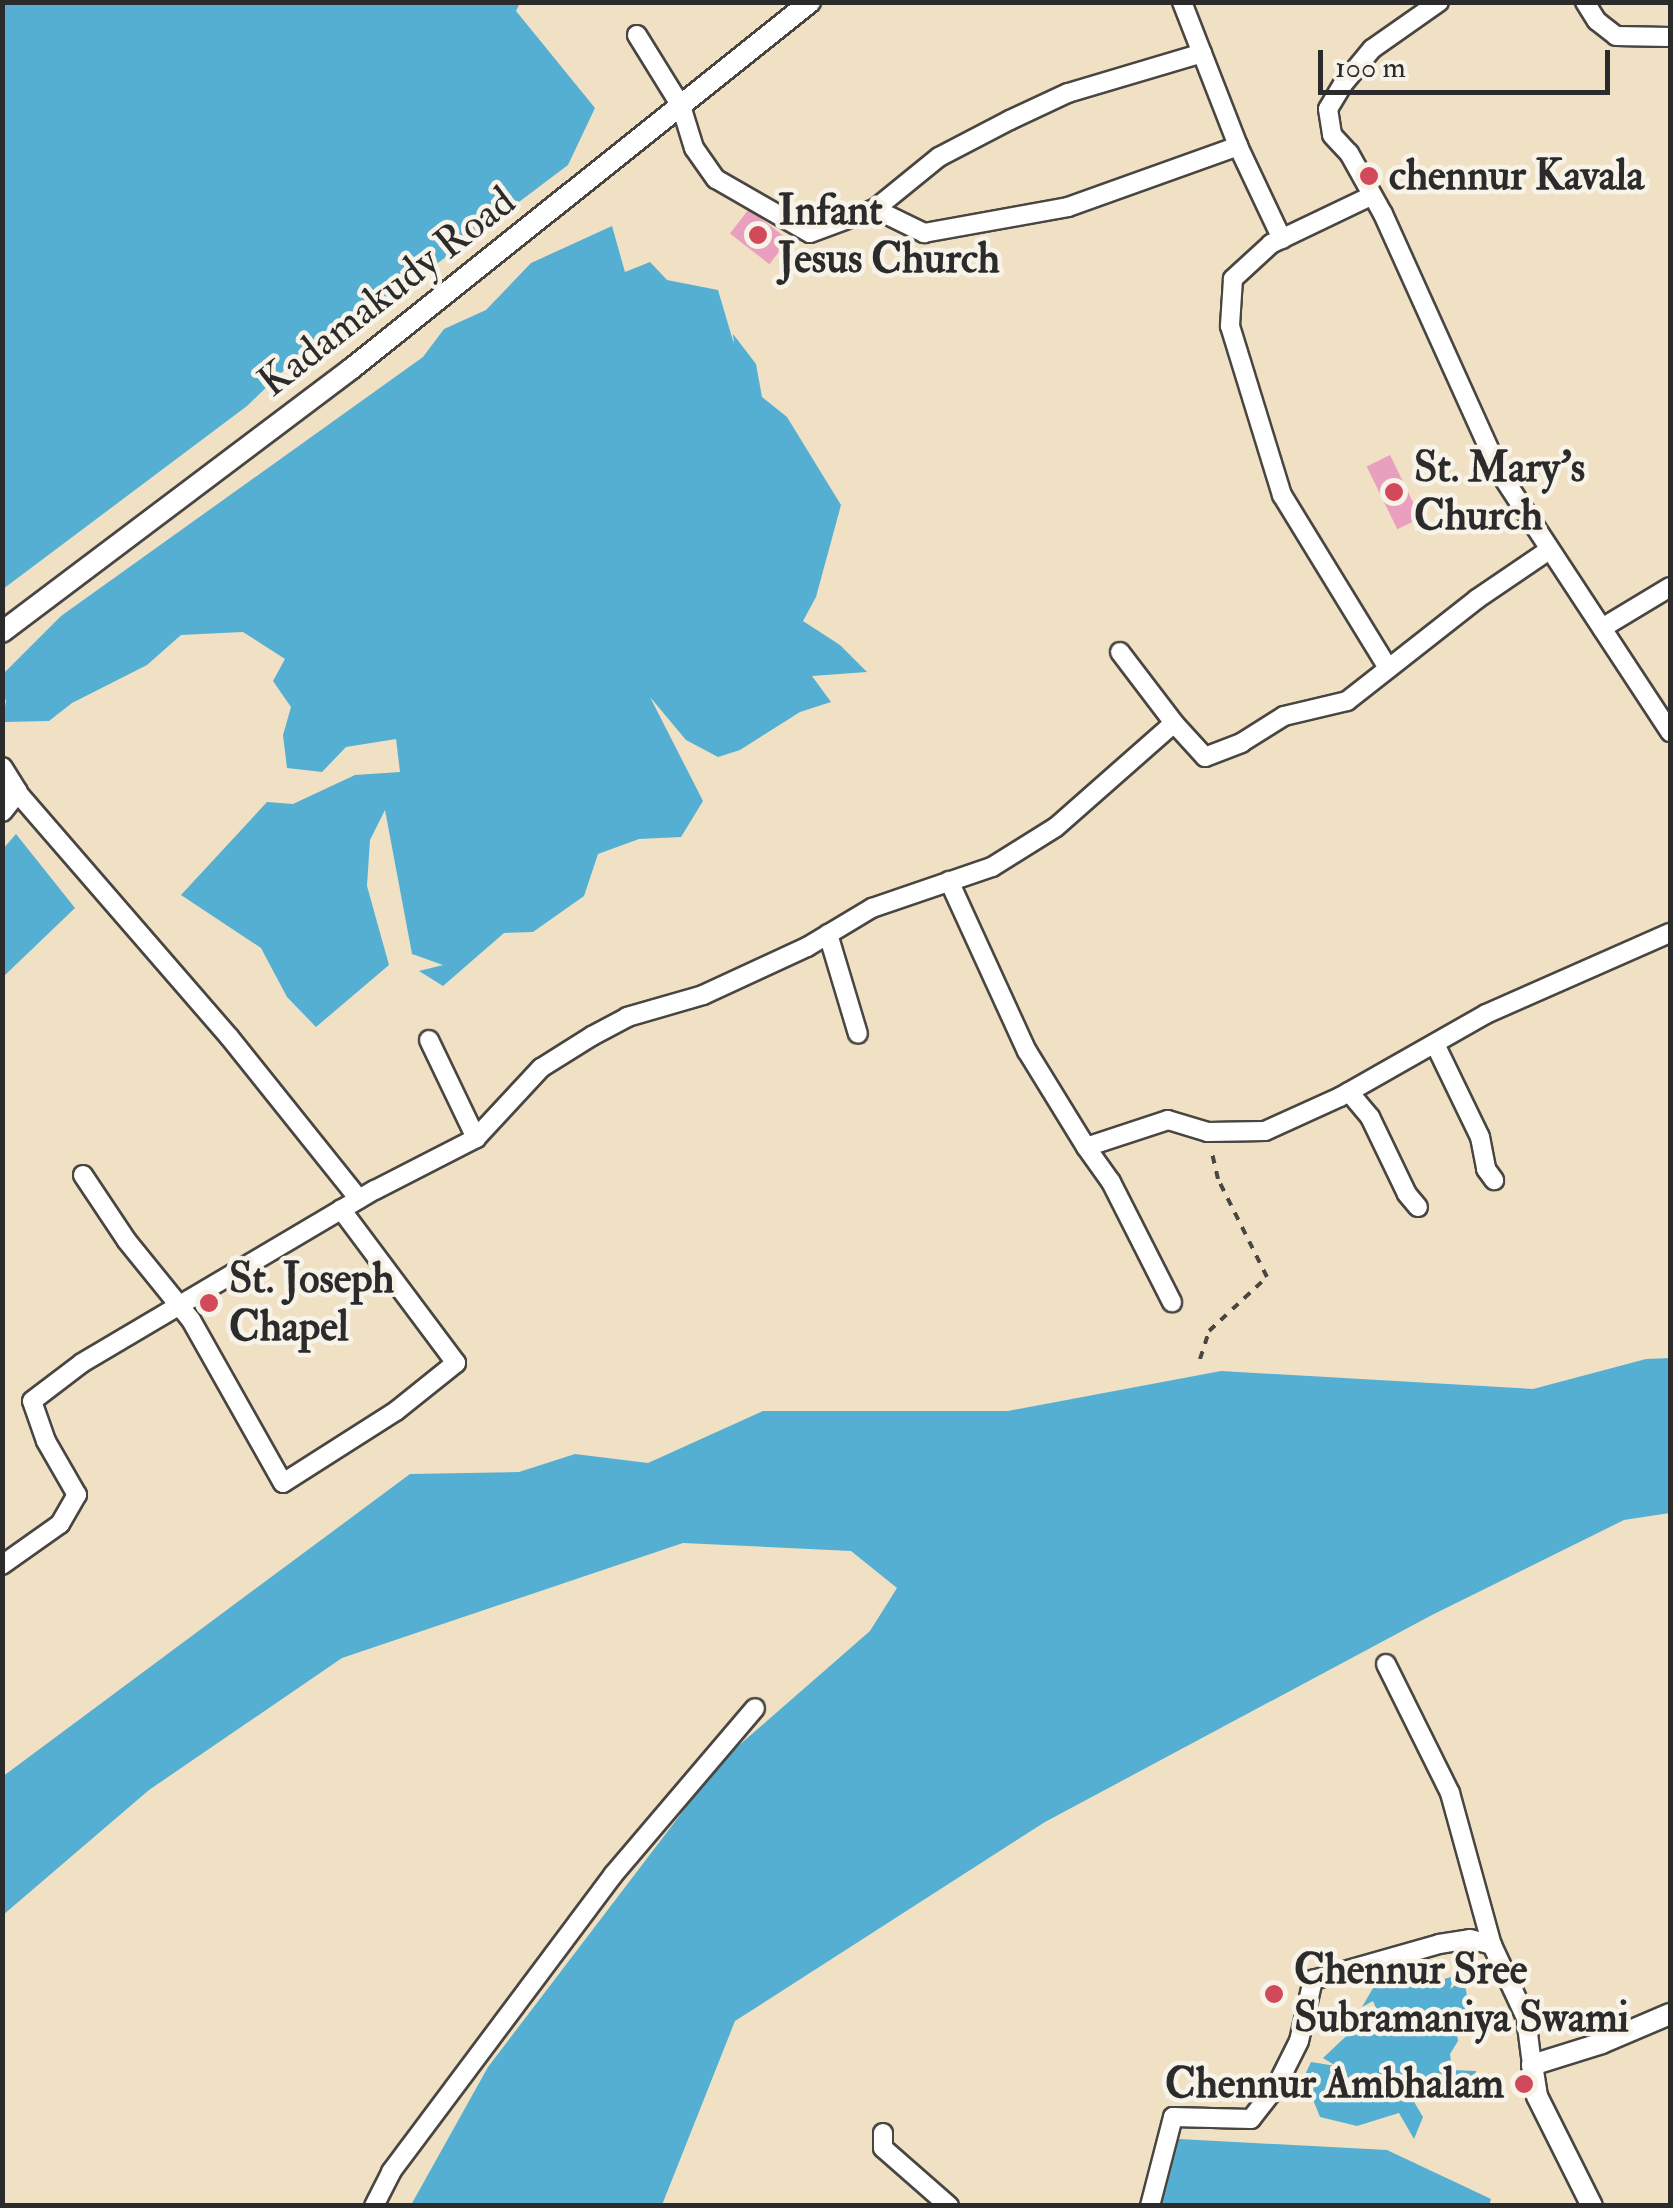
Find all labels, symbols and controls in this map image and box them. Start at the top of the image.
scale bar [1323,30,1616,92]
text: 100 m [1335,49,1406,86]
place label: chennur Kavala [1389,151,1644,201]
marker: chennur Kavala [1358,165,1380,187]
street label: Kadamakudy Road [249,176,525,408]
place label: Infant Jesus Church [778,186,1000,284]
marker: Infant Jesus Church [747,224,769,246]
place label: St. Mary's Church [1414,443,1585,542]
marker: St. Mary's Church [1383,481,1405,503]
place label: St. Joseph Chapel [229,1254,394,1352]
marker: St. Joseph Chapel [198,1292,220,1314]
place label: Chennur Sree Subramaniya Swami [1294,1945,1629,2044]
marker: Chennur Sree Subramaniya Swami [1263,1983,1285,2005]
place label: Chennur Ambhalam [1165,2059,1504,2109]
marker: Chennur Ambhalam [1513,2073,1535,2095]

